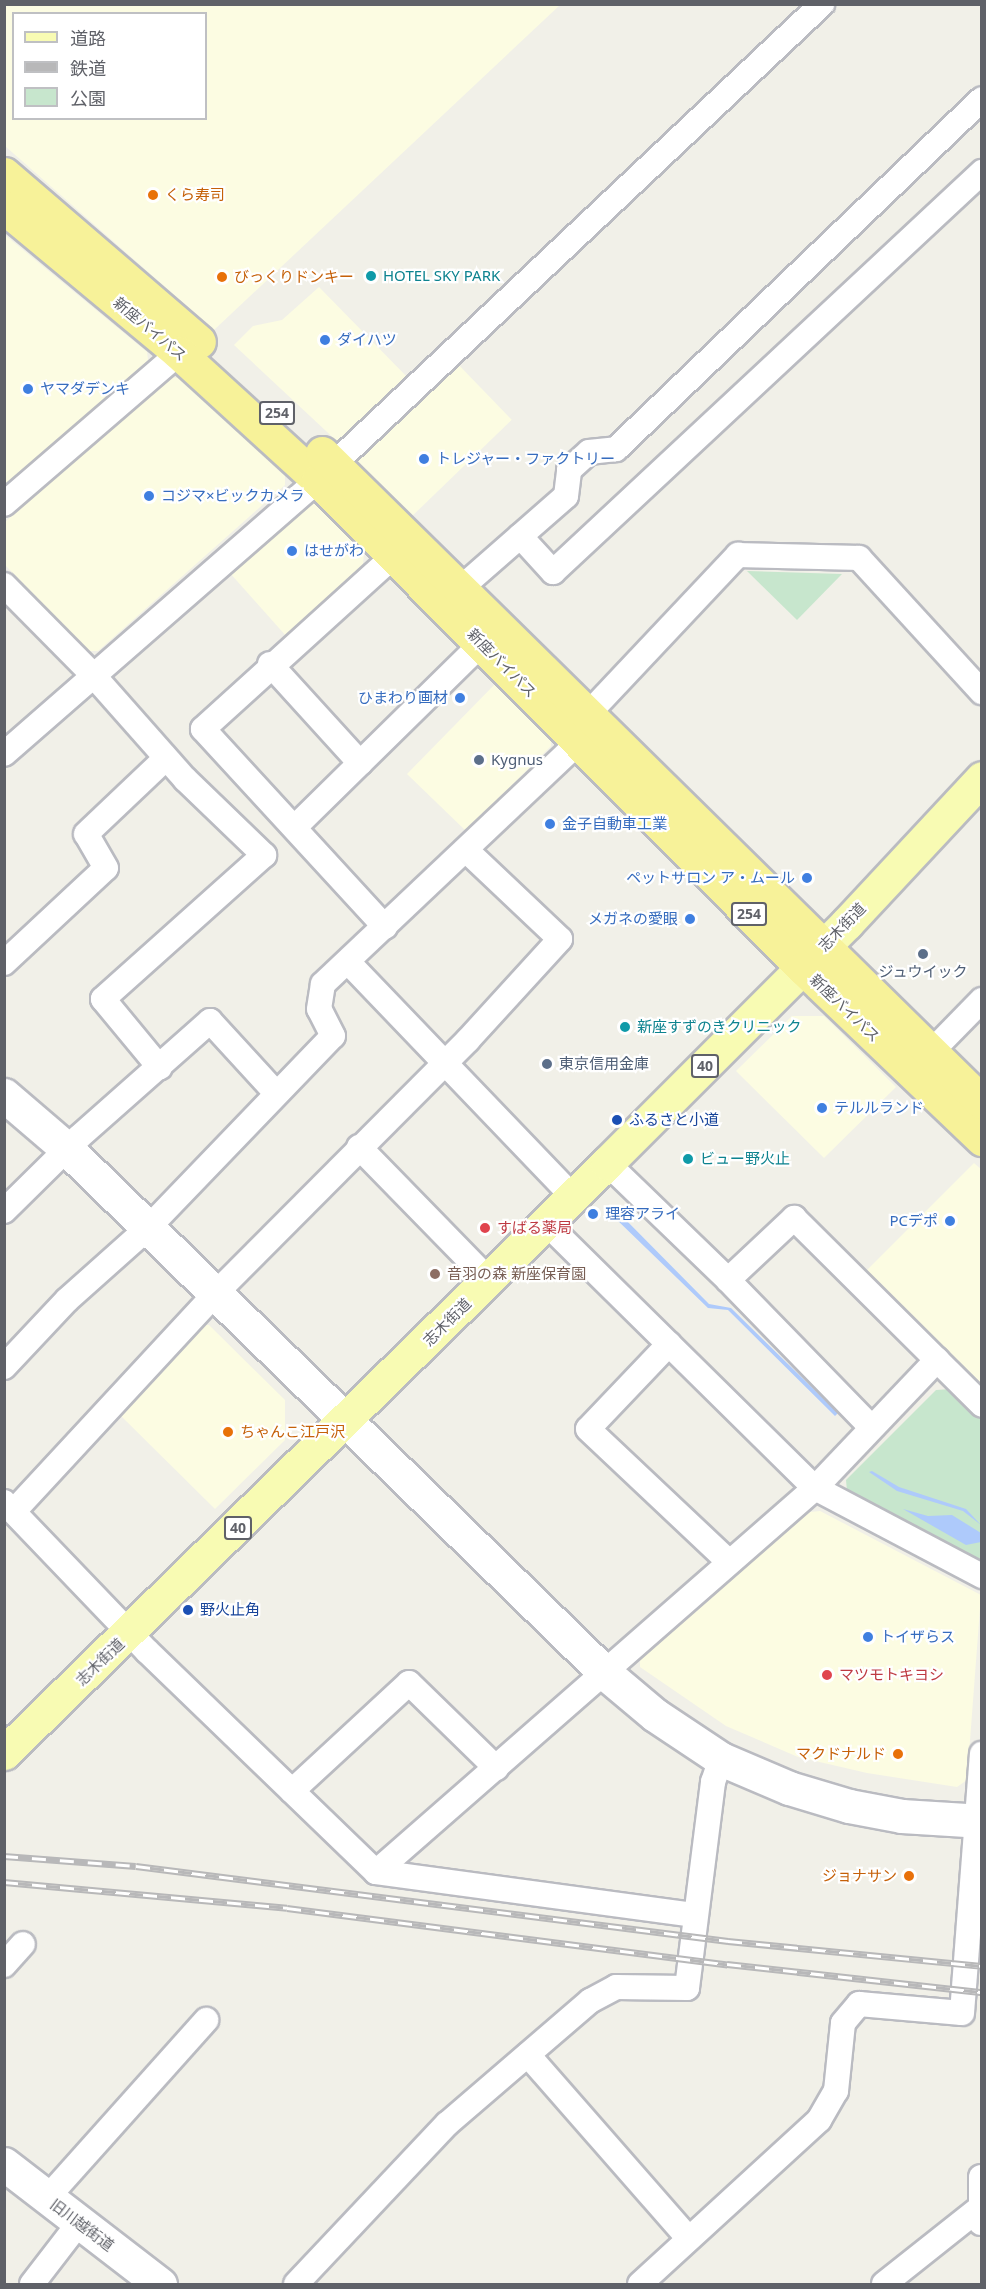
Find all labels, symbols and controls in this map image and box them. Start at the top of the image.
legend [12,12,207,120]
text: 道路 [70,26,106,50]
text: 鉄道 [70,56,106,80]
text: 公園 [70,86,106,110]
place label: くら寿司 [165,186,225,204]
marker: くら寿司 [146,188,160,202]
place label: HOTEL SKY PARK [383,267,500,285]
place label: びっくりドンキー [234,268,354,286]
marker: HOTEL SKY PARK [364,269,378,283]
marker: びっくりドンキー [215,270,229,284]
street label: 新座バイパス [110,293,190,365]
place label: ダイハツ [337,331,397,349]
marker: ダイハツ [318,333,332,347]
place label: ヤマダデンキ [40,380,130,398]
marker: ヤマダデンキ [21,382,35,396]
road number: 254 [258,402,296,424]
place label: トレジャー・ファクトリー [436,450,616,468]
marker: トレジャー・ファクトリー [417,452,431,466]
place label: コジマ×ビックカメラ [161,487,305,505]
marker: コジマ×ビックカメラ [142,489,156,503]
place label: はせがわ [304,542,364,560]
marker: はせがわ [285,544,299,558]
street label: 新座バイパス [464,625,540,701]
place label: ひまわり画材 [358,689,448,707]
marker: ひまわり画材 [453,691,467,705]
place label: Kygnus [491,751,543,769]
marker: Kygnus [472,753,486,767]
place label: 金子自動車工業 [562,815,667,833]
marker: 金子自動車工業 [543,817,557,831]
place label: ペットサロン ア・ムール [626,869,795,887]
marker: ペットサロン ア・ムール [800,871,814,885]
street label: 志木街道 [815,899,869,955]
road number: 254 [730,903,768,925]
place label: メガネの愛眼 [588,910,678,928]
marker: メガネの愛眼 [683,912,697,926]
marker: ジュウイック [916,947,930,961]
place label: ジュウイック [878,963,968,981]
street label: 新座バイパス [806,970,884,1046]
place label: 新座すずのきクリニック [637,1018,802,1036]
marker: 新座すずのきクリニック [618,1020,632,1034]
place label: 東京信用金庫 [559,1055,649,1073]
road number: 40 [690,1055,720,1077]
marker: 東京信用金庫 [540,1057,554,1071]
place label: テルルランド [834,1099,924,1117]
marker: テルルランド [815,1101,829,1115]
place label: ふるさと小道 [629,1111,719,1129]
marker: ふるさと小道 [610,1113,624,1127]
place label: ビュー野火止 [700,1150,790,1168]
marker: ビュー野火止 [681,1152,695,1166]
place label: 理容アライ [605,1205,680,1223]
marker: 理容アライ [586,1207,600,1221]
place label: PCデポ [889,1212,938,1230]
marker: PCデポ [943,1214,957,1228]
place label: すばる薬局 [497,1219,572,1237]
marker: すばる薬局 [478,1221,492,1235]
place label: 音羽の森 新座保育園 [447,1265,586,1283]
marker: 音羽の森 新座保育園 [428,1267,442,1281]
street label: 志木街道 [419,1294,475,1350]
place label: ちゃんこ江戸沢 [240,1423,345,1441]
marker: ちゃんこ江戸沢 [221,1425,235,1439]
road number: 40 [223,1517,253,1539]
place label: 野火止角 [200,1601,260,1619]
marker: 野火止角 [181,1603,195,1617]
place label: トイザらス [880,1628,955,1646]
marker: トイザらス [861,1630,875,1644]
street label: 志木街道 [72,1635,128,1689]
place label: マツモトキヨシ [839,1666,944,1684]
marker: マツモトキヨシ [820,1668,834,1682]
place label: マクドナルド [796,1745,886,1763]
marker: マクドナルド [891,1747,905,1761]
place label: ジョナサン [822,1867,897,1885]
marker: ジョナサン [902,1869,916,1883]
street label: 旧川越街道 [47,2195,117,2255]

